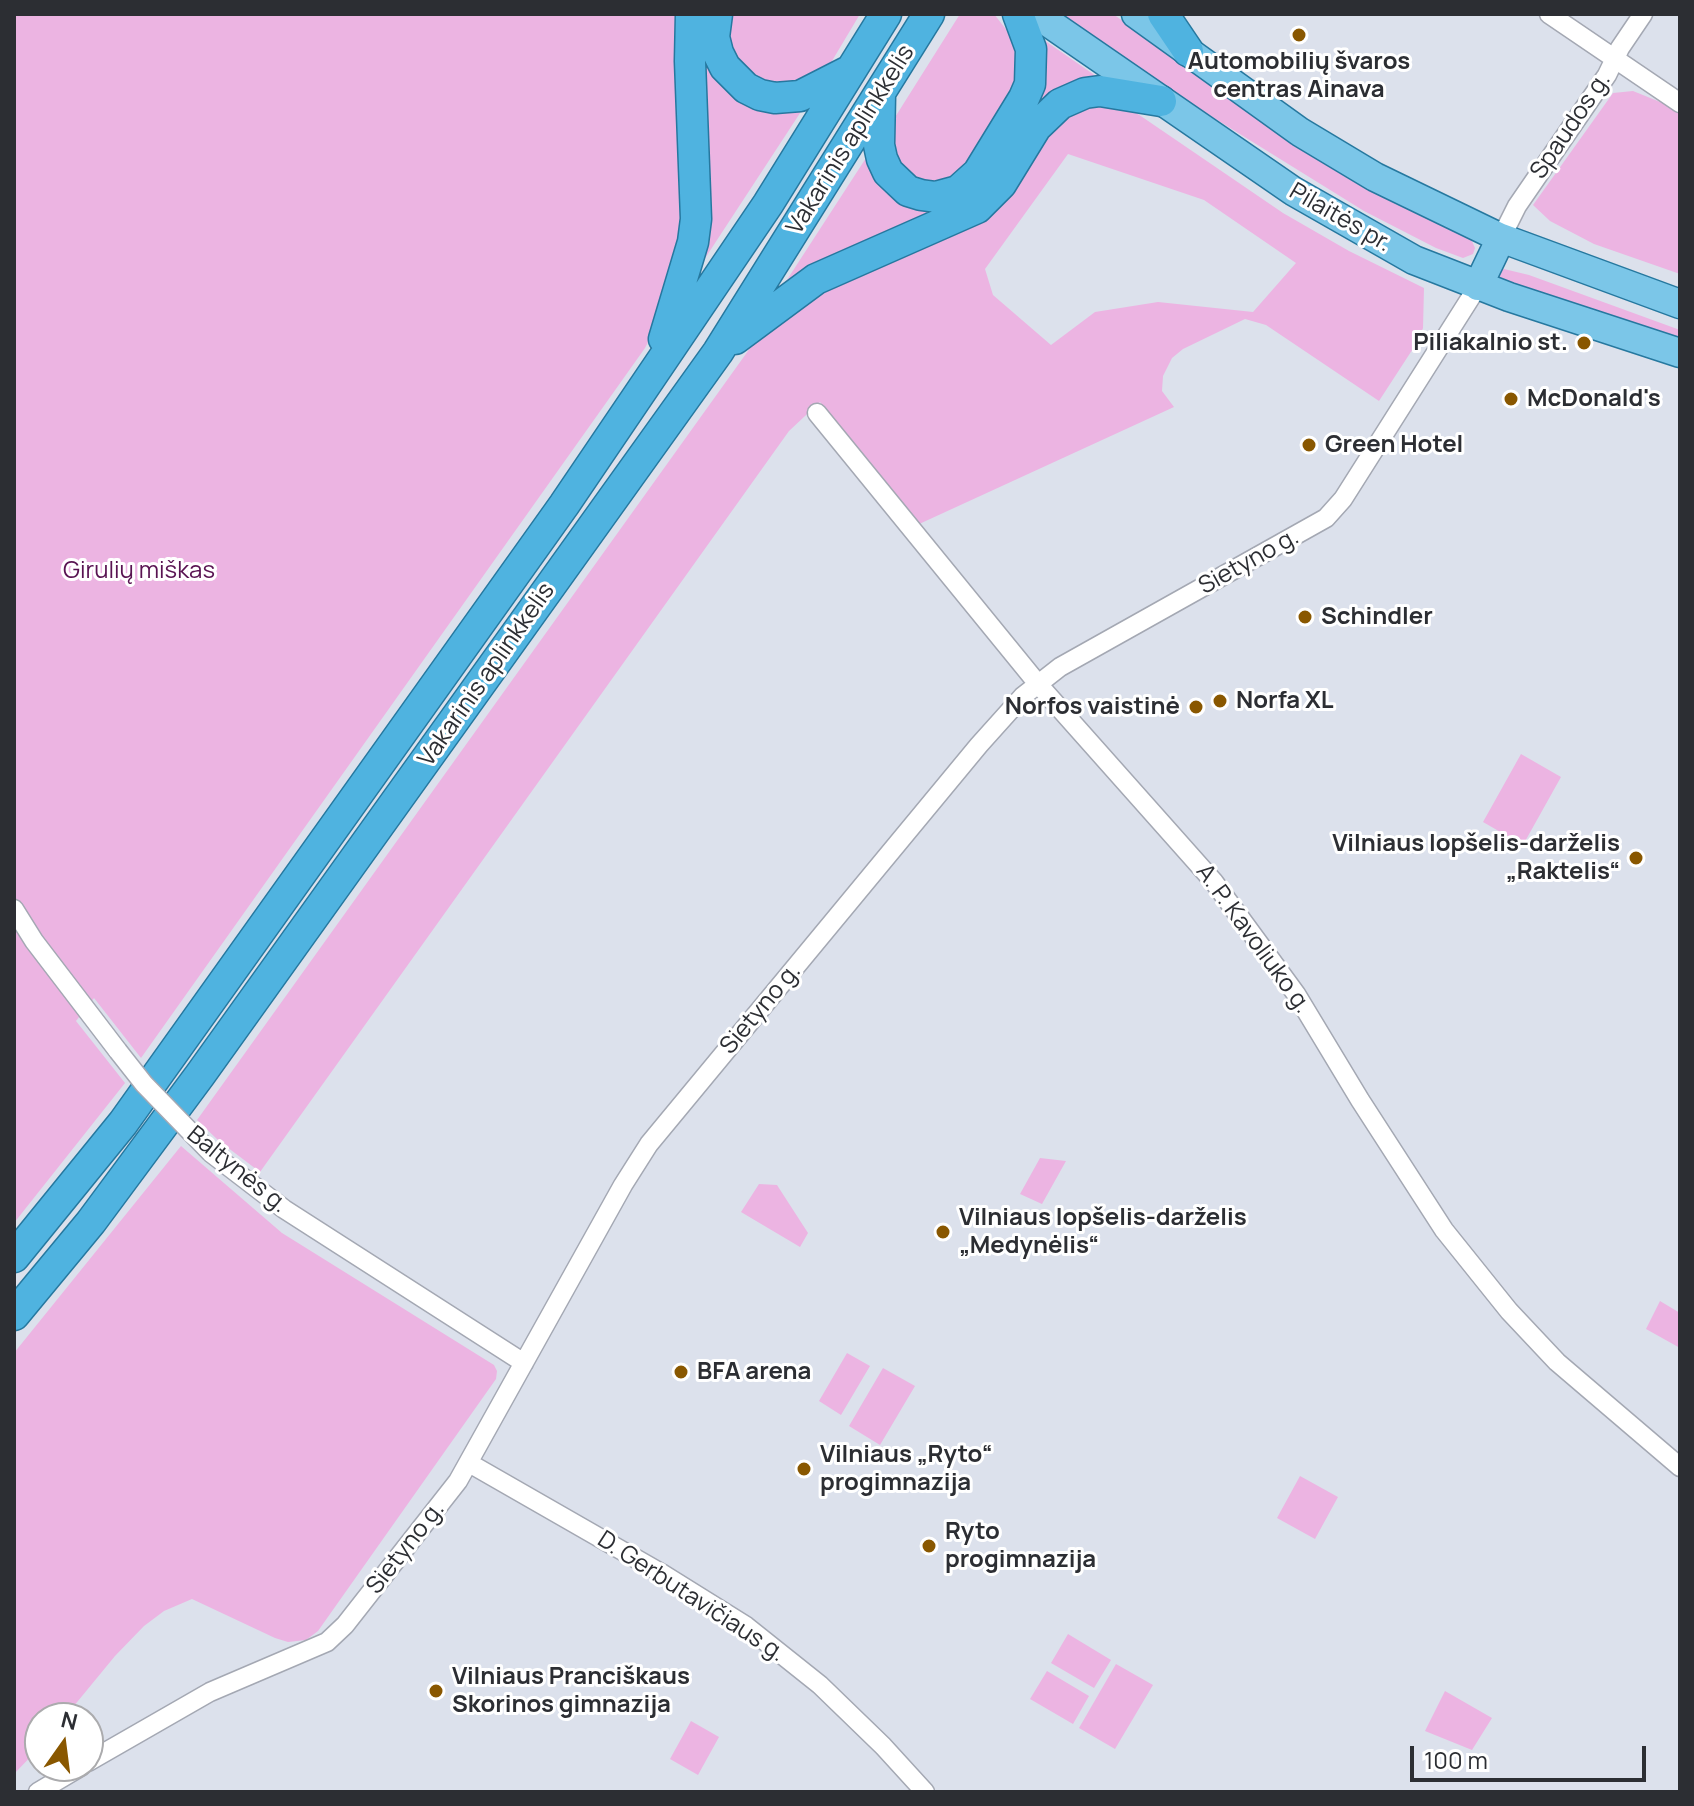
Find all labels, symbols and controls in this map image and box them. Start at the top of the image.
marker: Automobilių švaros centras Ainava [1290,26,1308,44]
street label: Vakarinis aplinkkelis [781,40,921,240]
place label: Automobilių švaros centras Ainava [1188,48,1410,104]
street label: Spaudos g. [1525,67,1617,185]
street label: Pilaitės pr. [1284,177,1396,259]
place label: Piliakalnio st. [1413,329,1568,357]
marker: Piliakalnio st. [1575,334,1593,352]
place label: McDonald's [1527,385,1661,413]
marker: McDonald's [1502,390,1520,408]
place label: Green Hotel [1325,431,1463,459]
marker: Green Hotel [1300,436,1318,454]
street label: Sietyno g. [1194,523,1304,601]
park label: Girulių miškas [63,557,215,585]
street label: Vakarinis aplinkkelis [413,577,561,773]
place label: Schindler [1321,603,1433,631]
marker: Schindler [1296,608,1314,626]
place label: Norfa XL [1236,687,1334,715]
marker: Norfa XL [1211,692,1229,710]
place label: Norfos vaistinė [1005,693,1180,721]
marker: Norfos vaistinė [1187,698,1205,716]
place label: Vilniaus lopšelis-darželis „Raktelis“ [1332,830,1620,886]
marker: Vilniaus lopšelis-darželis „Raktelis“ [1627,849,1645,867]
street label: A. P. Kavoliuko g. [1189,859,1317,1019]
street label: Sietyno g. [715,958,807,1060]
street label: Baltynės g. [181,1121,293,1219]
place label: Vilniaus lopšelis-darželis „Medynėlis“ [959,1204,1247,1260]
marker: Vilniaus lopšelis-darželis „Medynėlis“ [934,1223,952,1241]
place label: BFA arena [697,1358,811,1386]
marker: BFA arena [672,1363,690,1381]
place label: Vilniaus „Ryto“ progimnazija [820,1441,992,1497]
marker: Vilniaus „Ryto“ progimnazija [795,1460,813,1478]
street label: Sietyno g. [361,1496,451,1600]
place label: Ryto progimnazija [945,1518,1096,1574]
street label: D. Gerbutavičiaus g. [592,1526,790,1668]
marker: Ryto progimnazija [920,1537,938,1555]
place label: Vilniaus Pranciškaus Skorinos gimnazija [452,1663,690,1719]
marker: Vilniaus Pranciškaus Skorinos gimnazija [427,1682,445,1700]
north arrow [24,1702,104,1782]
text: N [58,1704,81,1737]
scale bar [1414,1730,1650,1780]
text: 100 m [1424,1743,1488,1776]

